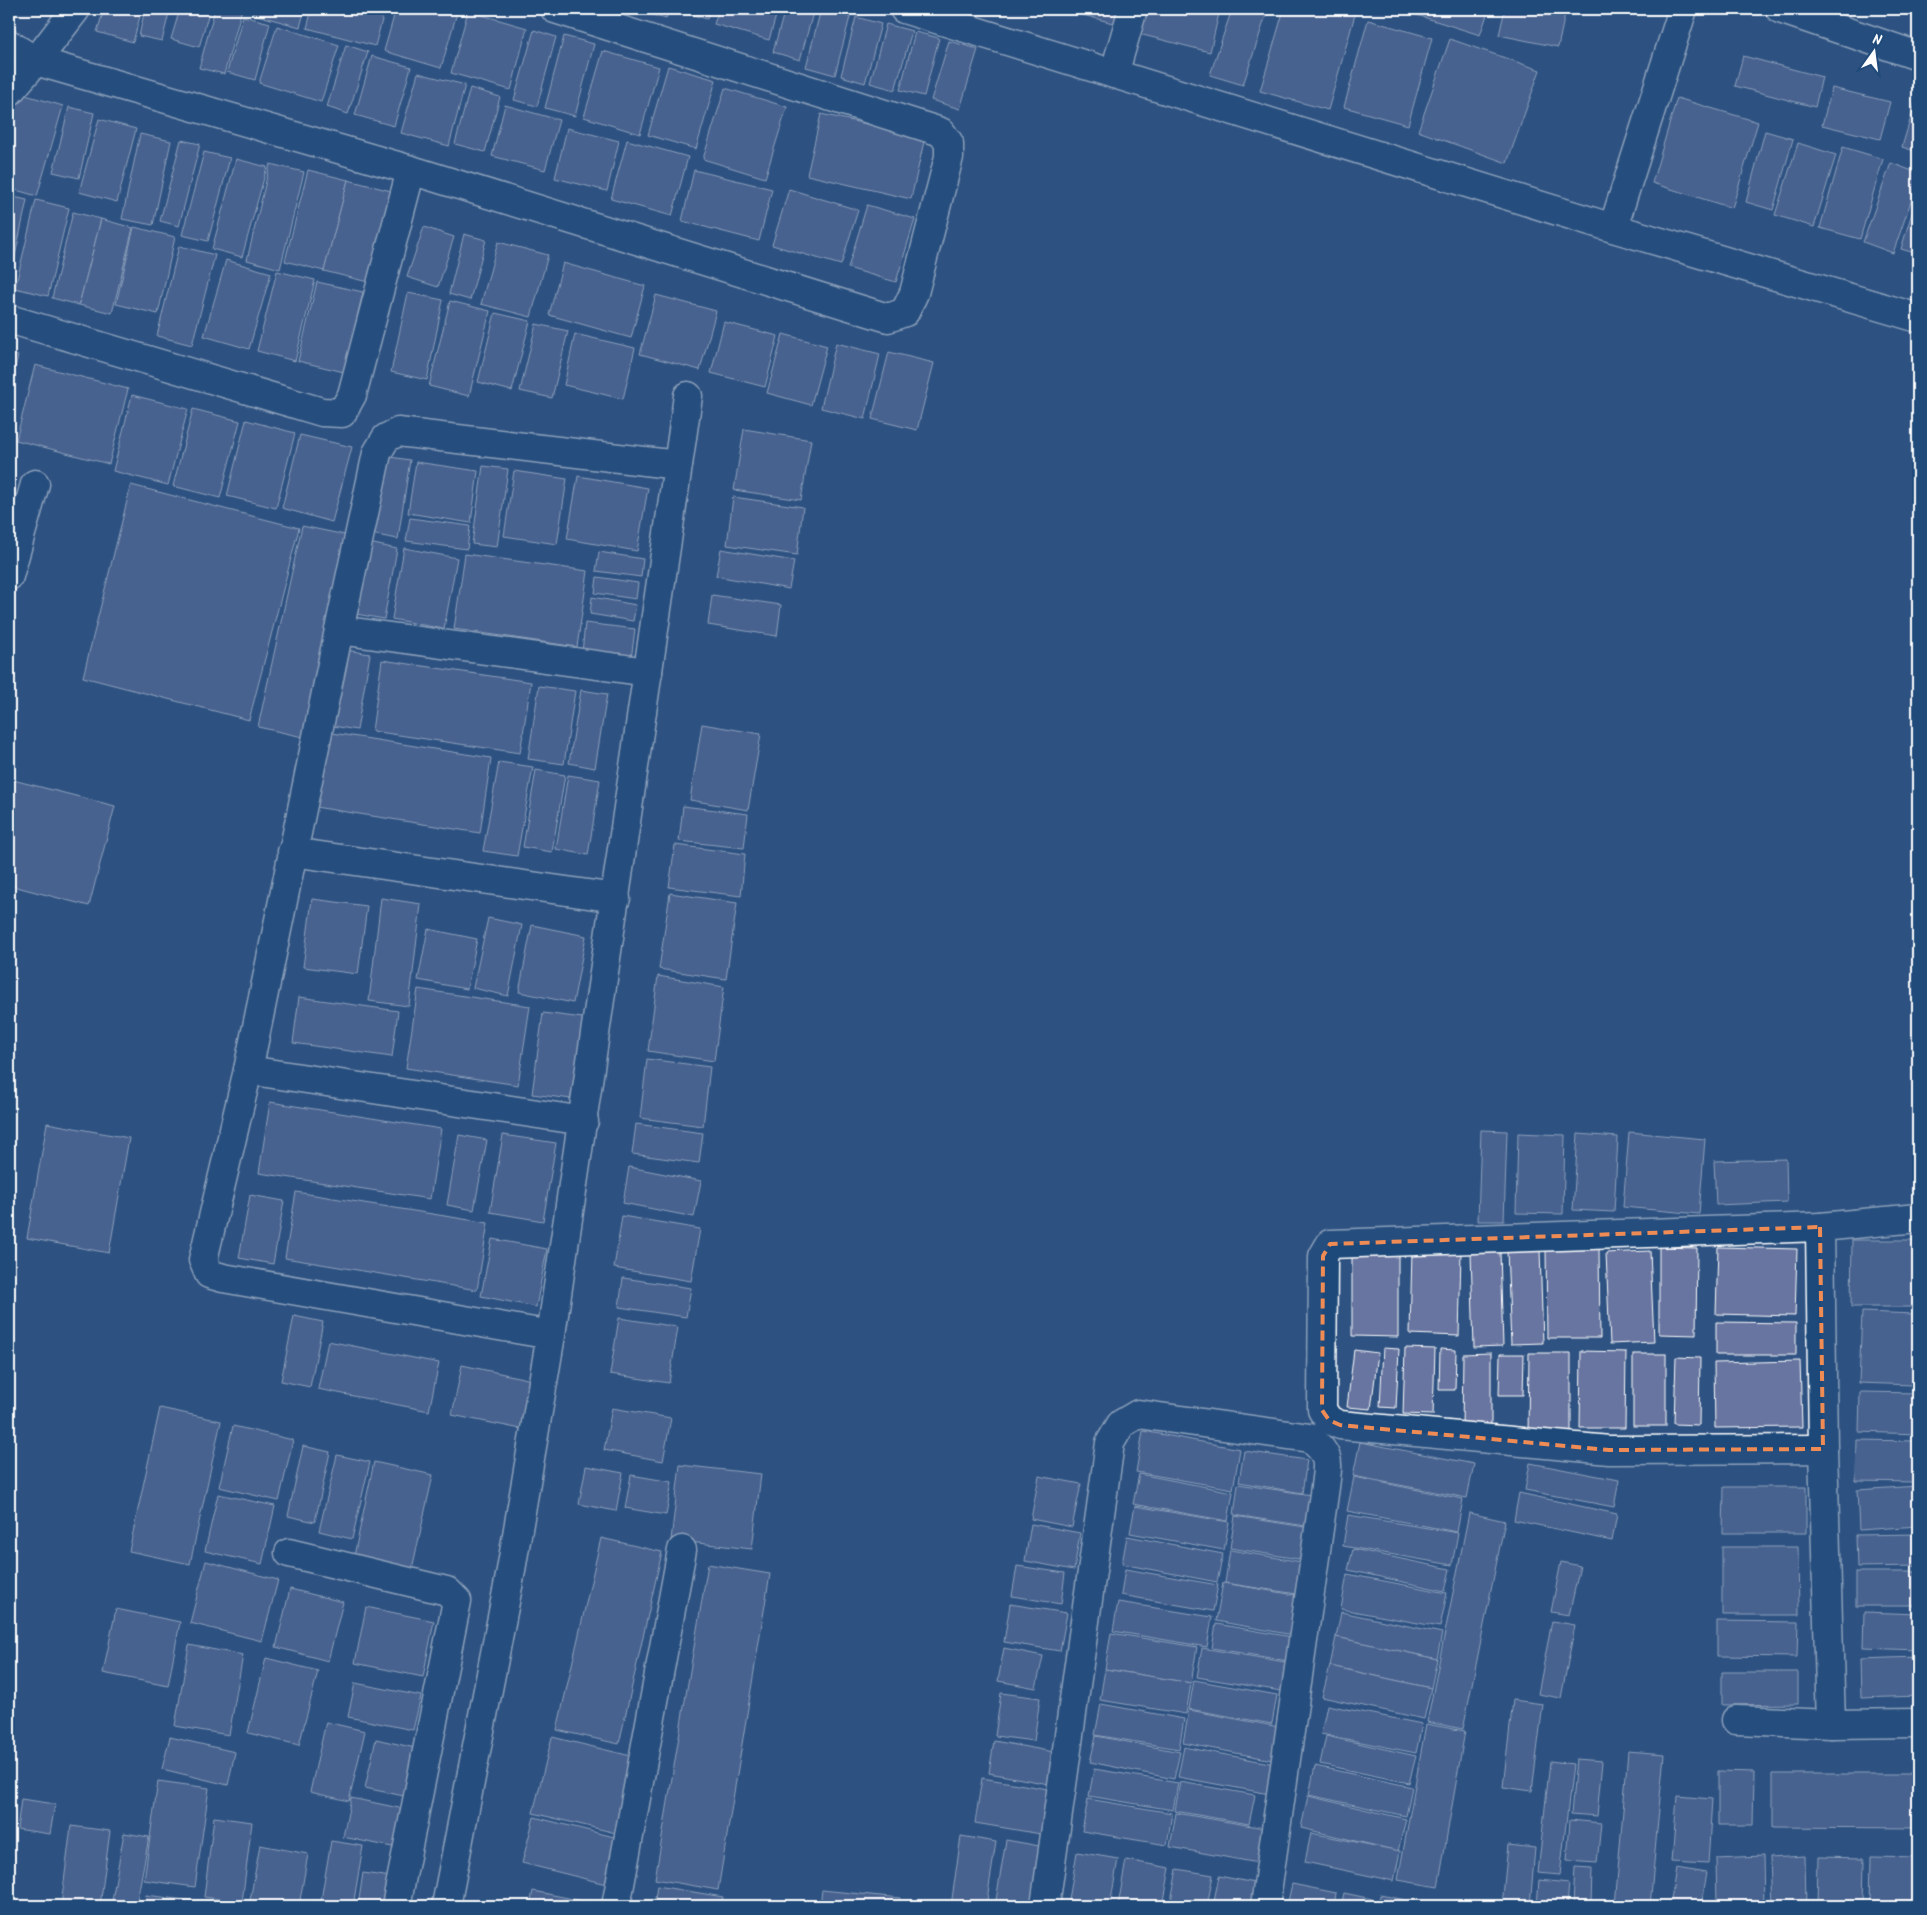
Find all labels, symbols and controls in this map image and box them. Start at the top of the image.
north arrow [1850,28,1900,78]
text: N [1870,29,1884,52]

